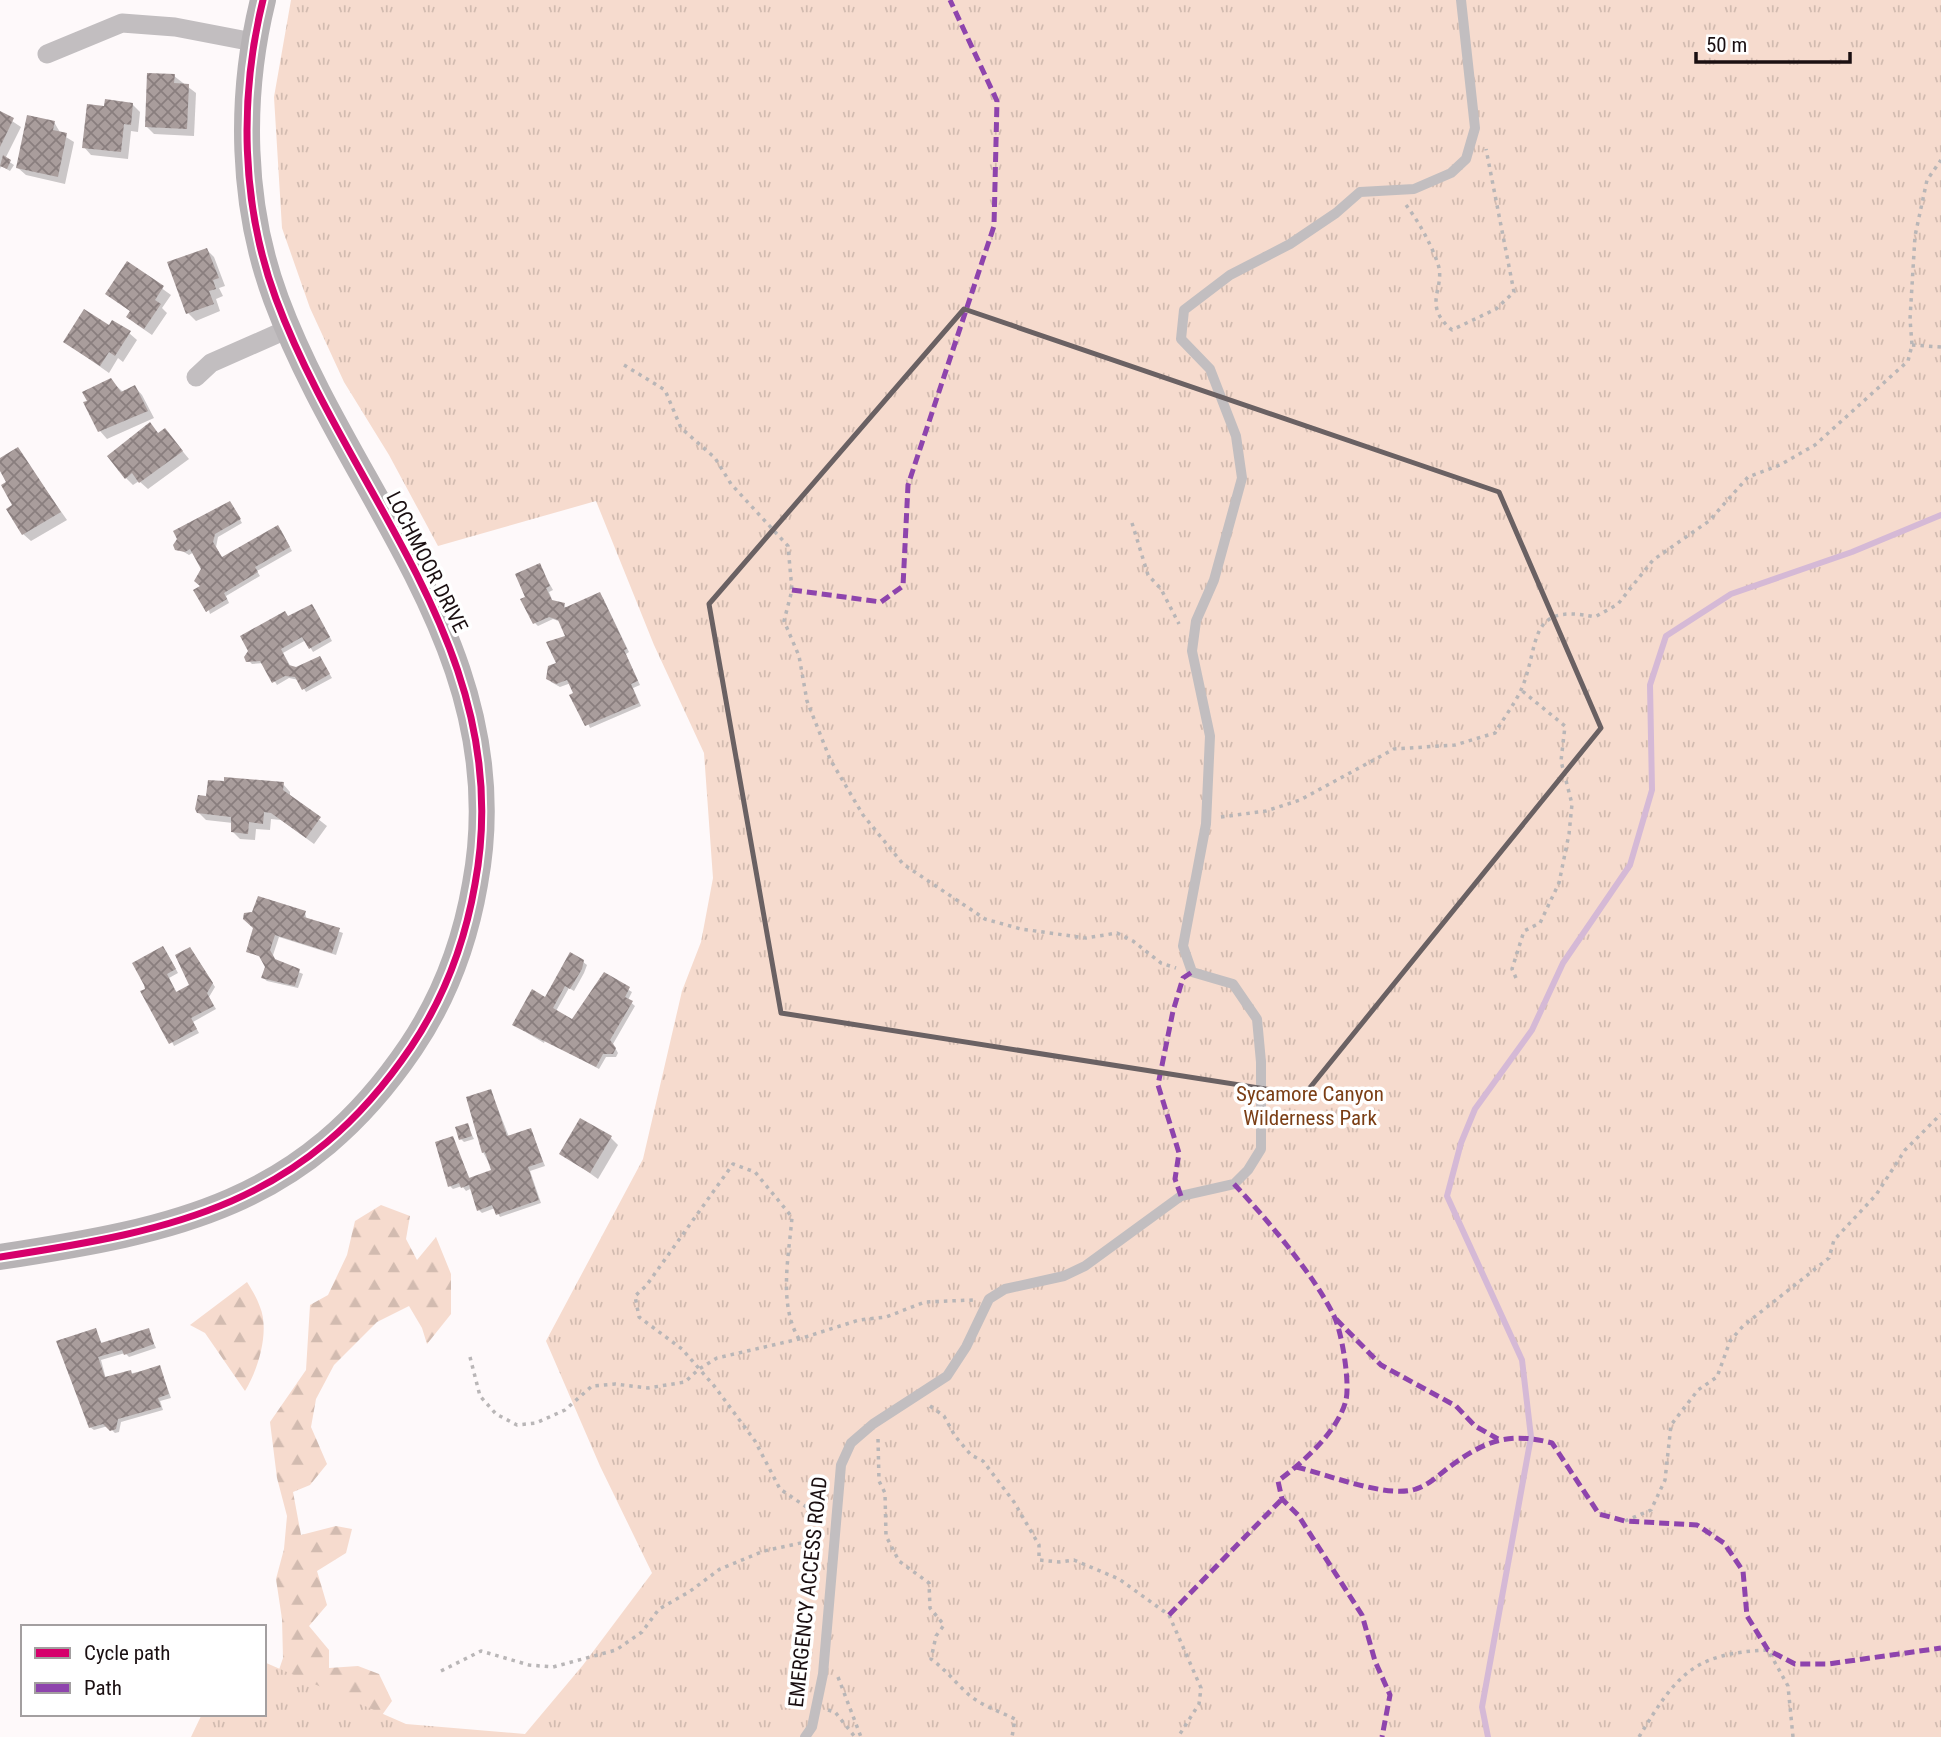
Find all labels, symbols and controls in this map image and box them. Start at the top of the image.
scale bar [1696,21,1850,65]
text: 50 m [1706,33,1747,57]
street label: LOCHMOOR DRIVE [381,488,473,636]
park label: Sycamore Canyon Wilderness Park [1236,1082,1384,1130]
street label: EMERGENCY ACCESS ROAD [784,1475,832,1709]
legend [21,1625,266,1716]
text: Cycle path [84,1641,170,1665]
text: Path [84,1676,122,1700]

